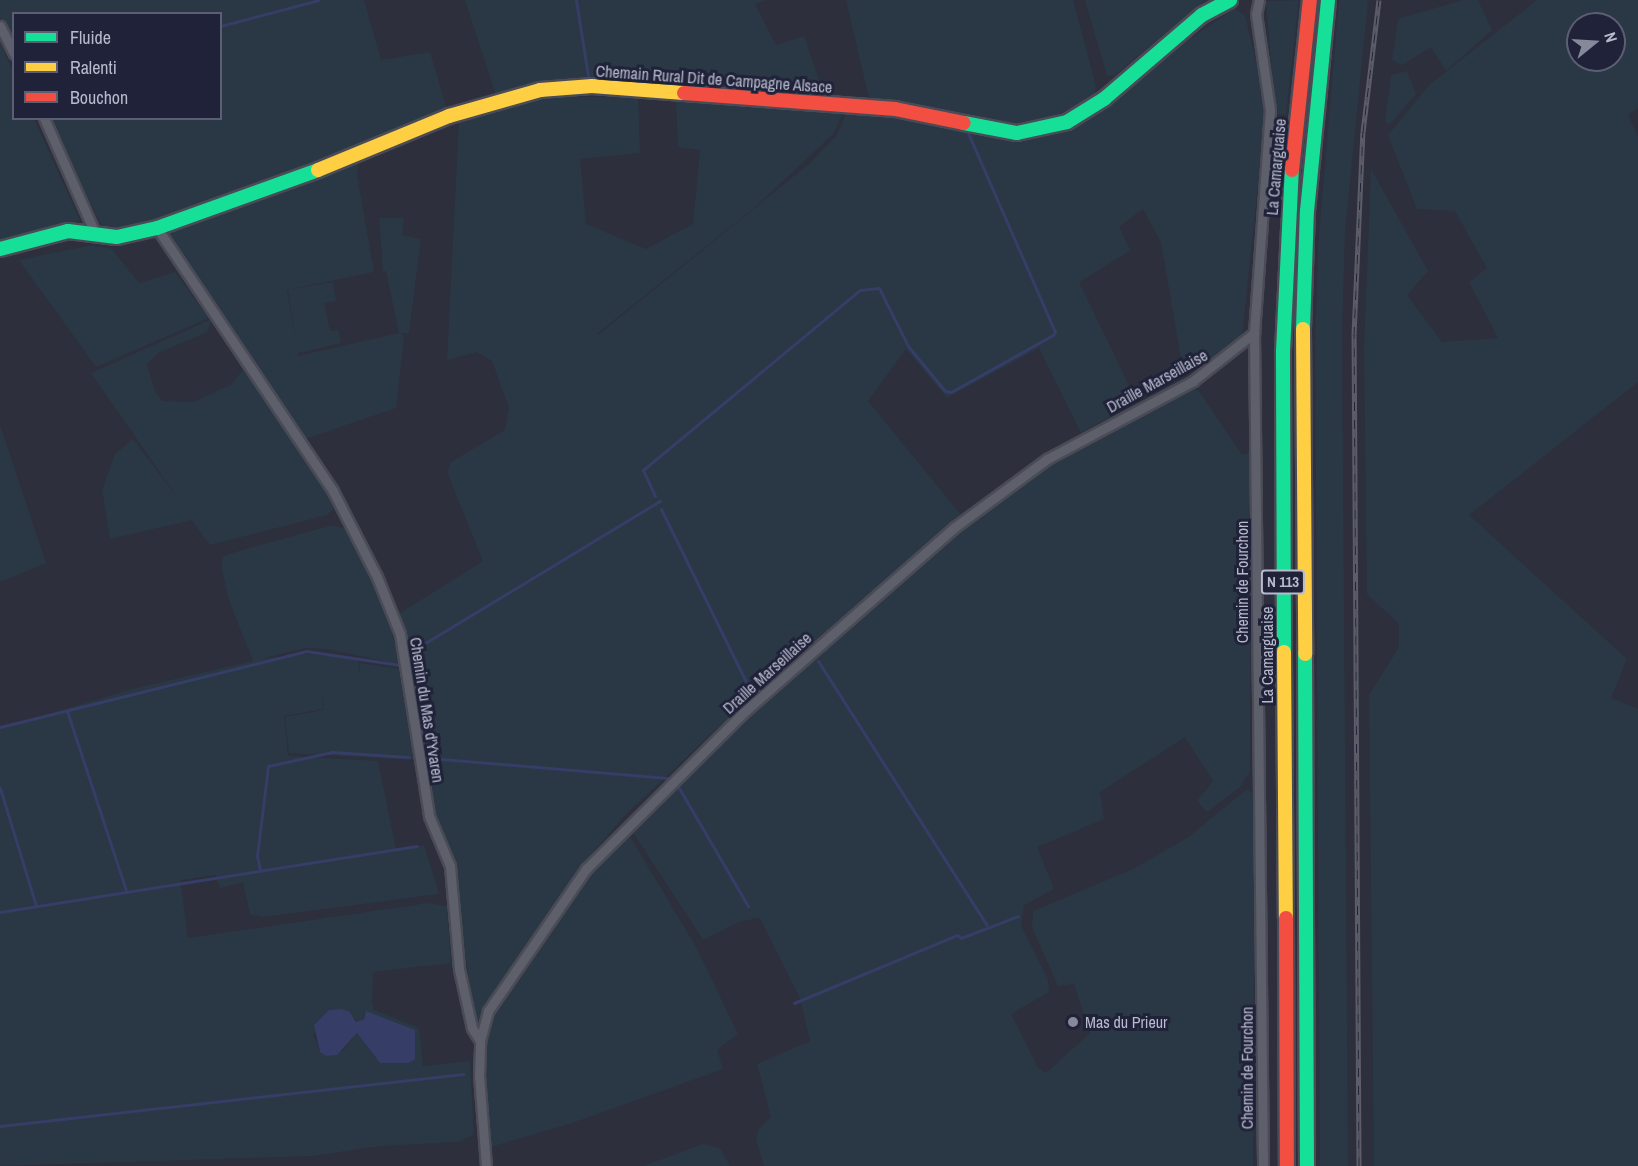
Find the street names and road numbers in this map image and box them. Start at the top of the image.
street label: Chemain Rural Dit de Campagne Alsace [595,61,833,97]
street label: La Camarguaise [1262,118,1290,216]
street label: Draille Marseillaise [1103,345,1211,417]
street label: Chemin de Fourchon [1232,521,1252,643]
road number: N 113 [1260,570,1306,594]
street label: La Camarguaise [1257,607,1277,703]
street label: Draille Marseillaise [719,628,815,718]
street label: Chemin du Mas d'Yvaren [406,636,448,784]
street label: Chemin de Fourchon [1237,1007,1257,1129]

